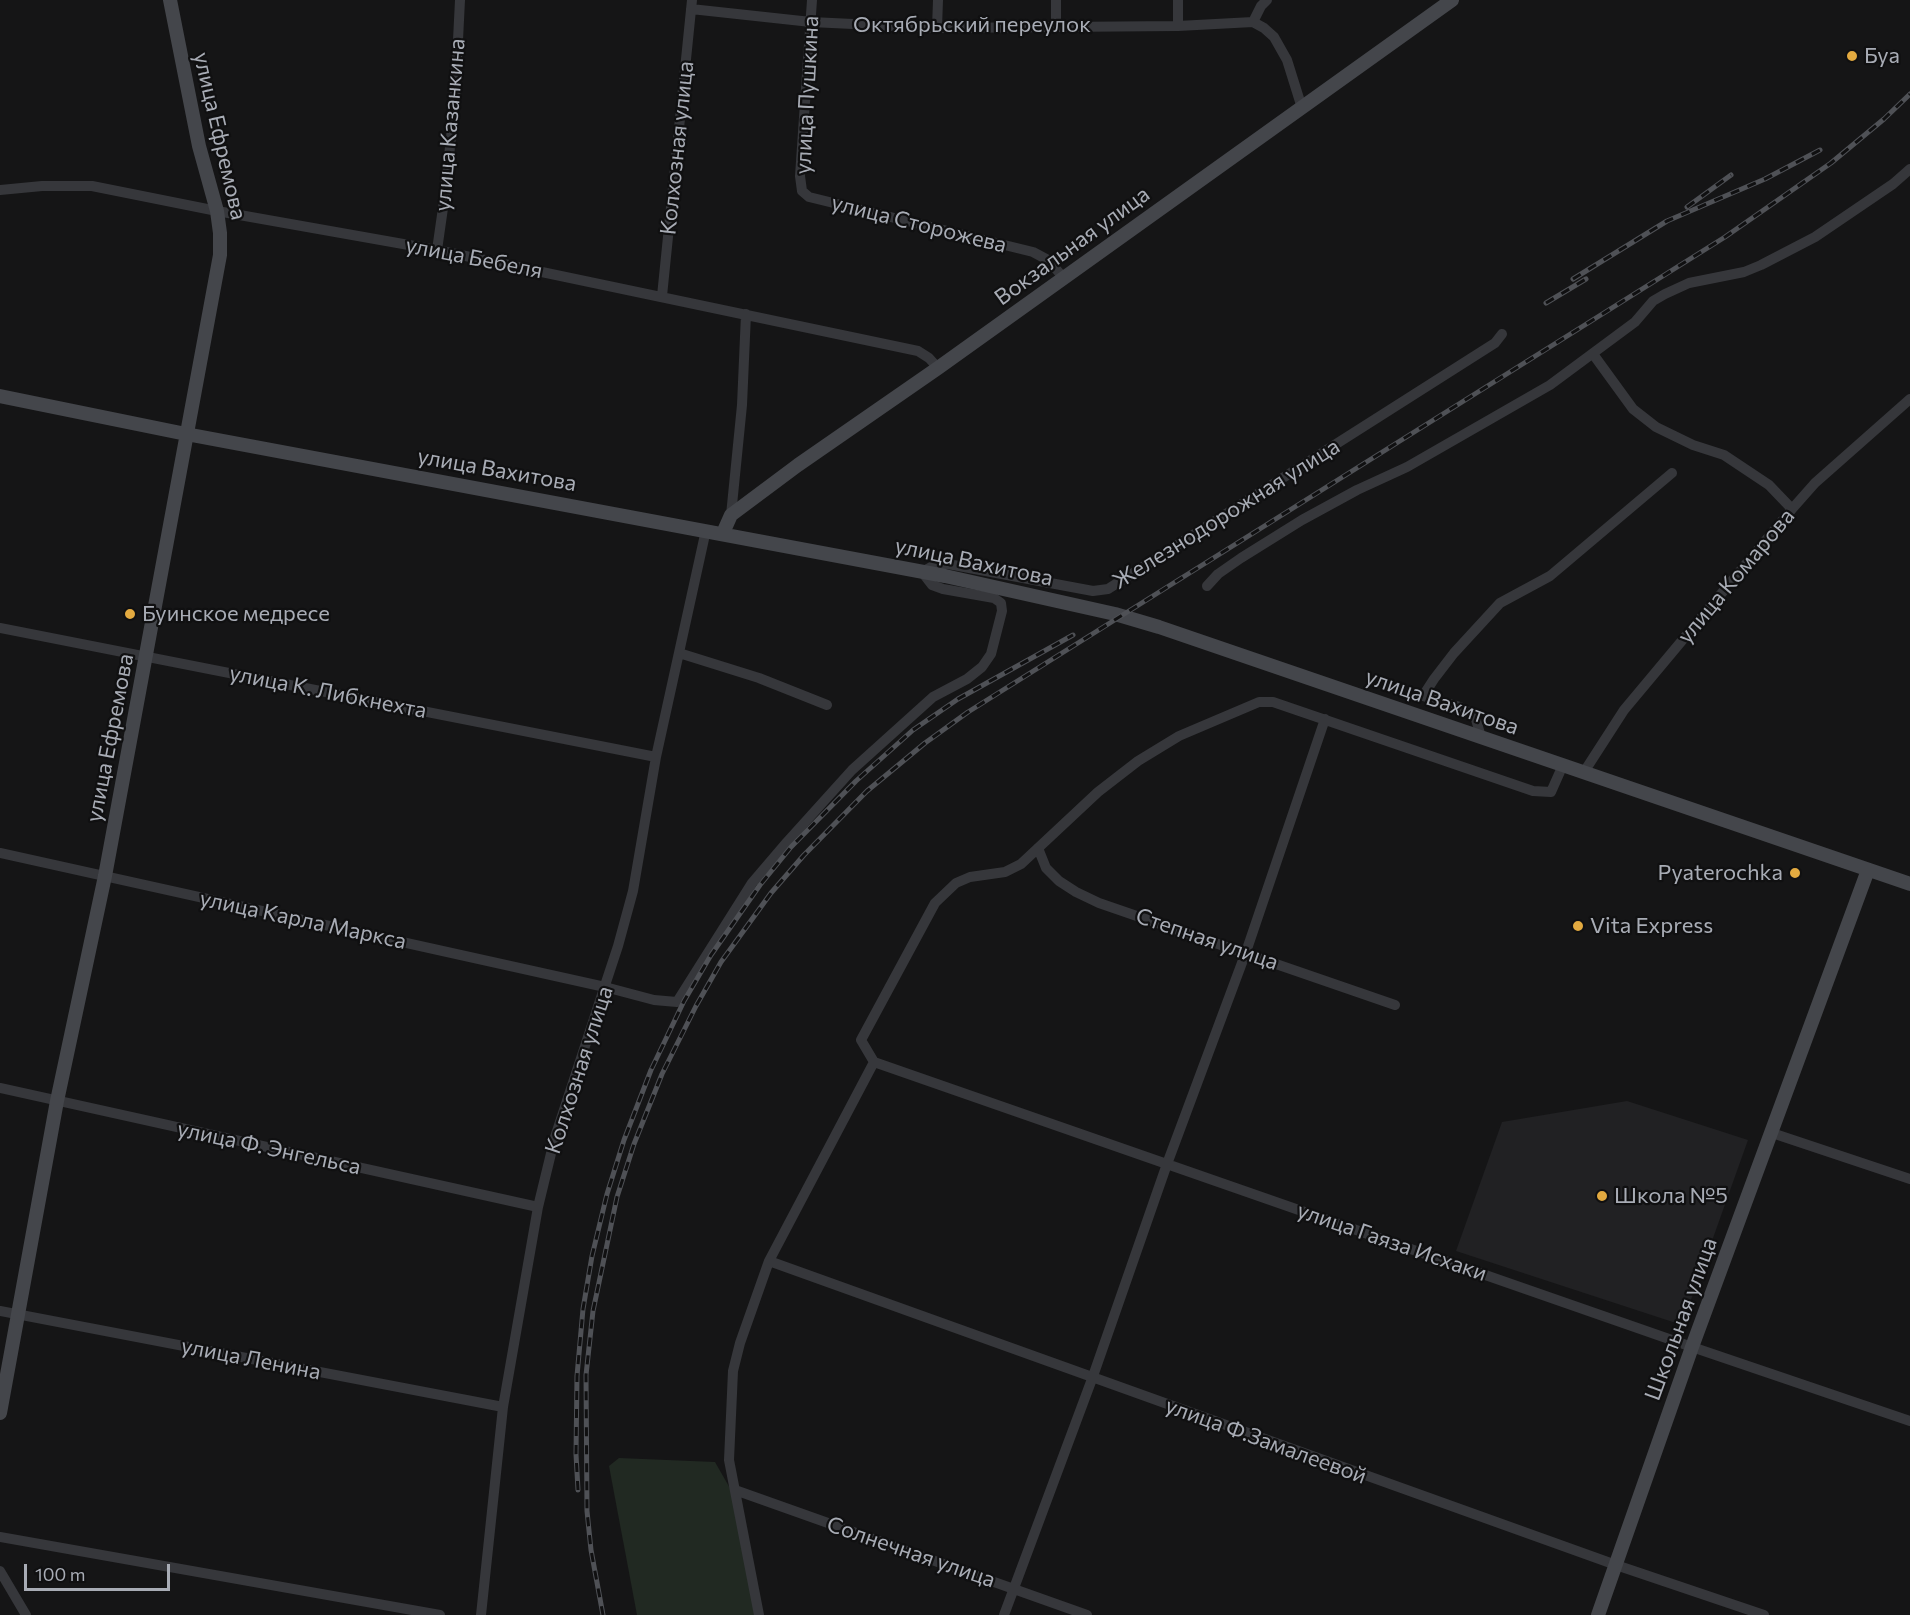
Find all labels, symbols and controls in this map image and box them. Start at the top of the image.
street label: Октябрьский переулок [853,12,1091,38]
street label: улица Пушкина [790,15,824,175]
street label: улица Казанкина [429,37,471,213]
place label: Буа [1864,43,1900,69]
marker: Буа [1845,49,1859,63]
street label: улица Ефремова [188,50,252,222]
street label: Колхозная улица [655,60,699,236]
street label: Вокзальная улица [989,181,1155,311]
street label: улица Сторожева [829,189,1009,259]
street label: улица Бебеля [403,232,545,284]
street label: Железнодорожная улица [1108,433,1344,595]
street label: улица Вахитова [416,443,578,497]
street label: улица Комарова [1672,503,1800,649]
street label: улица Вахитова [893,532,1055,592]
place label: Буинское медресе [142,601,330,627]
marker: Буинское медресе [123,607,137,621]
street label: улица Ефремова [81,652,139,824]
street label: улица К. Либкнехта [227,660,429,724]
street label: улица Вахитова [1362,663,1522,741]
place label: Pyaterochka [1658,860,1783,886]
marker: Pyaterochka [1788,866,1802,880]
street label: улица Карла Маркса [197,885,409,955]
street label: Степная улица [1132,902,1282,976]
place label: Vita Express [1590,913,1713,939]
marker: Vita Express [1571,919,1585,933]
street label: Колхозная улица [539,983,619,1157]
street label: улица Ф. Энгельса [175,1116,363,1180]
place label: Школа №5 [1614,1183,1728,1209]
marker: Школа №5 [1595,1189,1609,1203]
street label: улица Гаяза Исхаки [1294,1197,1490,1287]
street label: Школьная улица [1639,1234,1723,1404]
street label: улица Ленина [179,1333,323,1385]
street label: улица Ф.Замалеевой [1162,1392,1370,1490]
street label: Солнечная улица [823,1511,999,1593]
scale bar [27,1552,172,1590]
text: 100 m [35,1563,85,1585]

